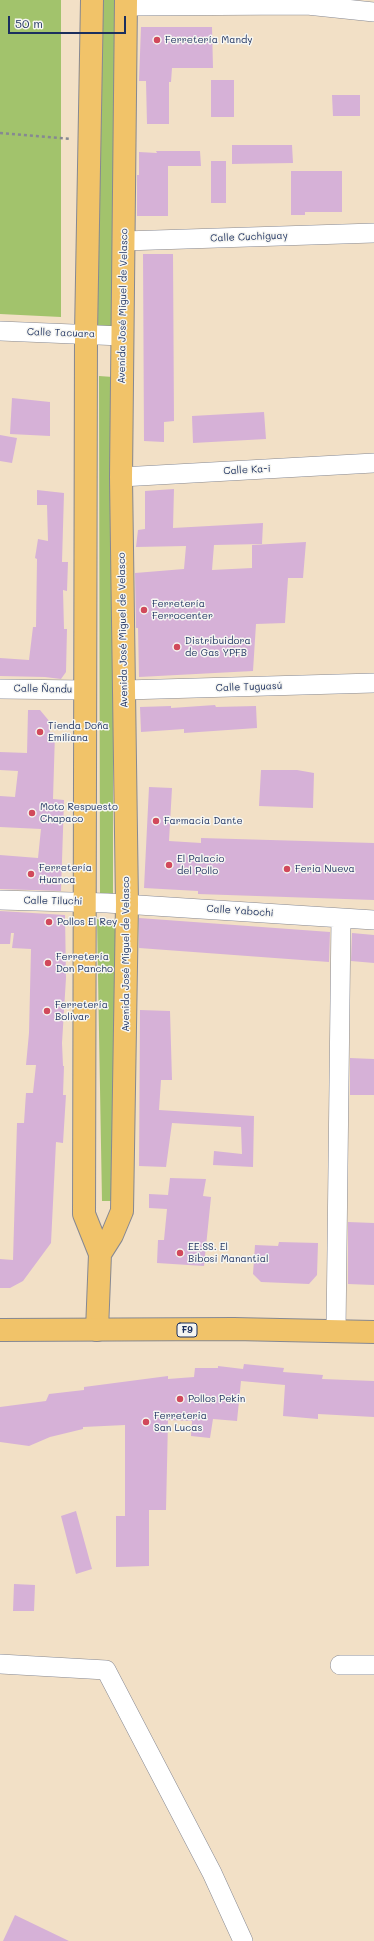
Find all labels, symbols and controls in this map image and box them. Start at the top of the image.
scale bar [10,8,128,34]
text: 50 m [15,15,43,31]
place label: Ferretería Mandy [165,34,252,46]
marker: Ferretería Mandy [152,35,162,45]
street label: Avenida José Miguel de Velasco [116,228,130,384]
street label: Calle Cuchiguay [210,230,288,244]
street label: Calle Tacuara [27,326,95,340]
street label: Calle Ka-i [223,463,271,477]
street label: Avenida José Miguel de Velasco [116,552,130,708]
place label: Ferretería Ferrocenter [152,598,213,622]
marker: Ferretería Ferrocenter [139,605,149,615]
place label: Distribuidora de Gas YPFB [185,635,251,658]
marker: Distribuidora de Gas YPFB [172,642,182,652]
street label: Calle Tuguasú [215,680,283,694]
street label: Calle Ñandu [14,682,72,696]
place label: Tienda Doña Emiliana [48,720,109,744]
marker: Tienda Doña Emiliana [35,727,45,737]
place label: Moto Respuesto Chapaco [40,801,118,824]
marker: Moto Respuesto Chapaco [27,808,37,818]
place label: Farmacia Dante [164,815,243,827]
marker: Farmacia Dante [151,816,161,826]
place label: El Palacio del Pollo [177,853,224,876]
marker: El Palacio del Pollo [164,860,174,870]
place label: Ferretería Huanca [39,862,92,886]
place label: Feria Nueva [295,863,355,875]
marker: Feria Nueva [282,864,292,874]
marker: Ferretería Huanca [26,869,36,879]
street label: Avenida José Miguel de Velasco [120,876,132,1032]
street label: Calle Tiluchi [23,894,83,908]
street label: Calle Yabochi [206,903,274,919]
place label: Pollos El Rey [57,916,117,928]
marker: Pollos El Rey [44,917,54,927]
place label: Ferretería Don Pancho [56,951,113,974]
marker: Ferretería Don Pancho [43,958,53,968]
place label: Ferretería Bolivar [55,999,108,1022]
marker: Ferretería Bolivar [42,1006,52,1016]
place label: EE.SS. El Bibosi Manantial [188,1241,268,1264]
marker: EE.SS. El Bibosi Manantial [175,1248,185,1258]
road number: F9 [177,1323,197,1337]
place label: Pollos Pekin [188,1393,245,1405]
marker: Pollos Pekin [175,1394,185,1404]
place label: Ferreteria San Lucas [154,1410,207,1434]
marker: Ferreteria San Lucas [141,1417,151,1427]

